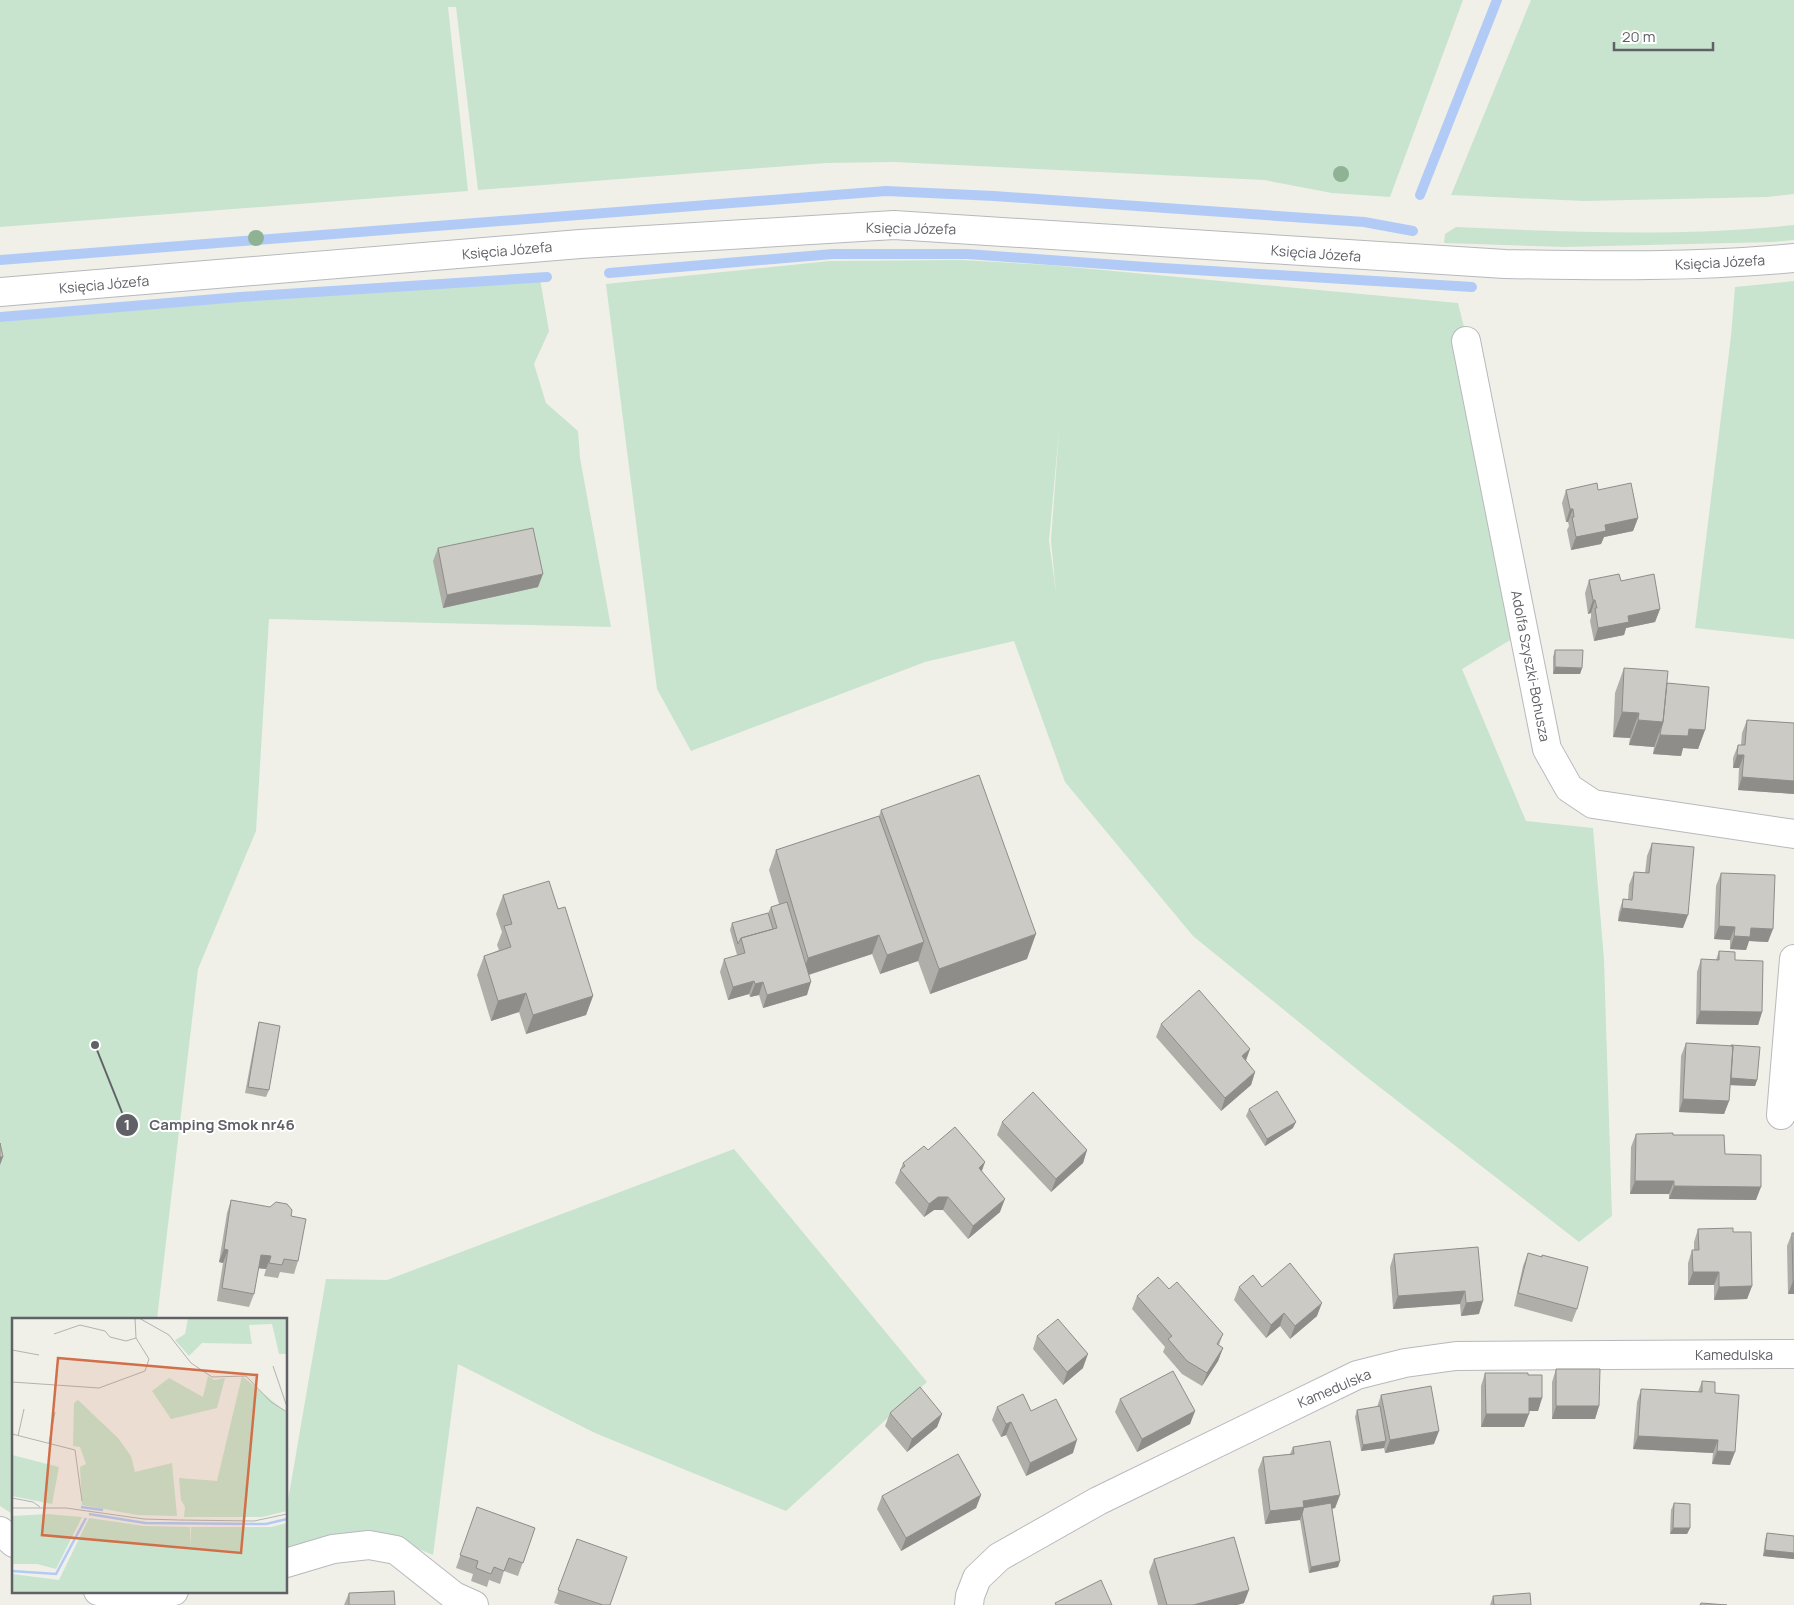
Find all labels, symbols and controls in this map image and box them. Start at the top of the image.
scale bar [1614,20,1713,52]
text: 20 m [1622,26,1655,47]
street label: Księcia Józefa [866,218,956,238]
street label: Księcia Józefa [461,237,553,263]
street label: Księcia Józefa [1270,240,1362,266]
street label: Księcia Józefa [1674,250,1766,274]
street label: Księcia Józefa [58,271,150,297]
street label: Adolfa Szyszki-Bohusza [1507,589,1555,743]
callout: Camping Smok nr46 [114,1110,305,1140]
text: 1 [124,1114,130,1135]
text: Camping Smok nr46 [149,1114,295,1135]
inset map [12,1318,288,1592]
street label: Kamedulska [1695,1345,1773,1364]
street label: Kamedulska [1294,1364,1374,1412]

